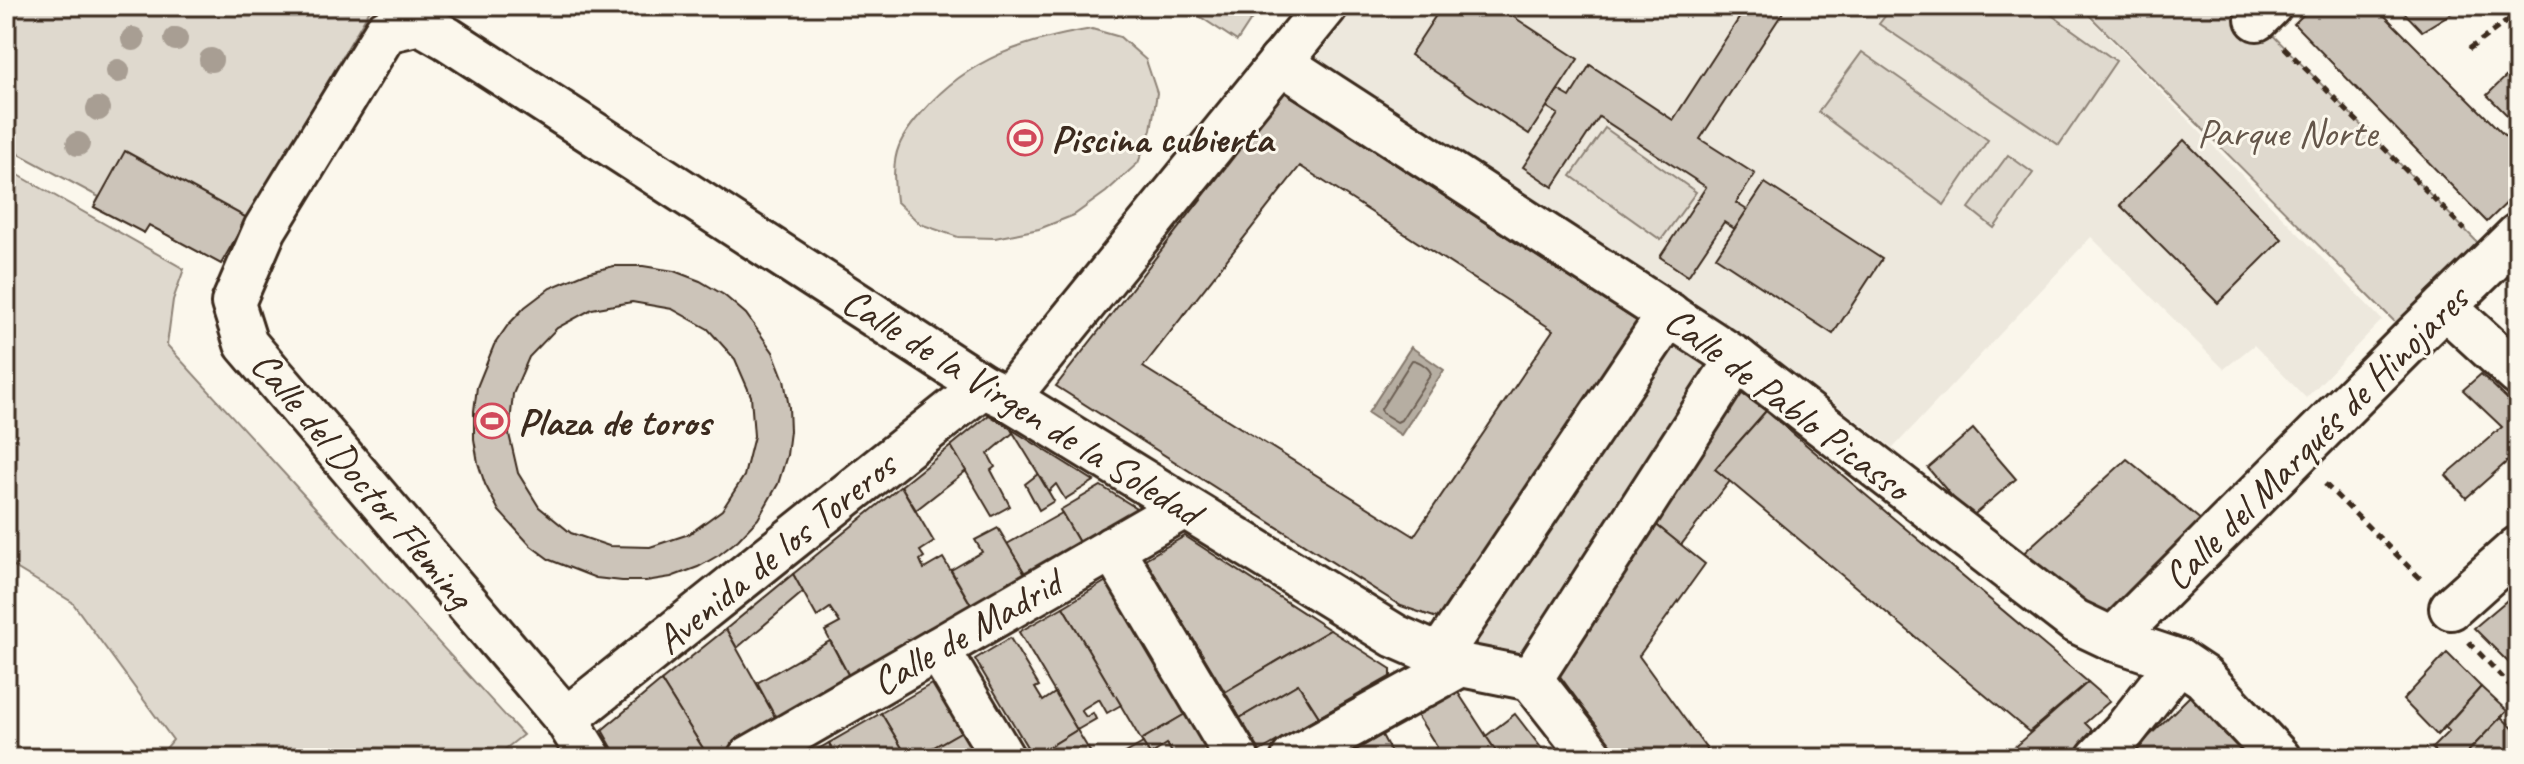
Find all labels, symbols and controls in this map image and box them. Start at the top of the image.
park label: Parque Norte [2197,108,2380,158]
place label: Piscina cubierta [1051,114,1276,164]
sports icon: Piscina cubierta [1006,119,1044,157]
street label: Calle del Marqués de Hinojares [2152,272,2481,601]
street label: Calle de la Virgen de la Soledad [833,276,1214,540]
street label: Calle de Pablo Picasso [1655,296,1923,514]
street label: Calle del Doctor Fleming [240,341,486,621]
place label: Plaza de toros [518,397,714,447]
sports icon: Plaza de toros [473,402,511,440]
street label: Avenida de los Toreros [645,438,909,665]
street label: Calle de Madrid [863,556,1075,707]

